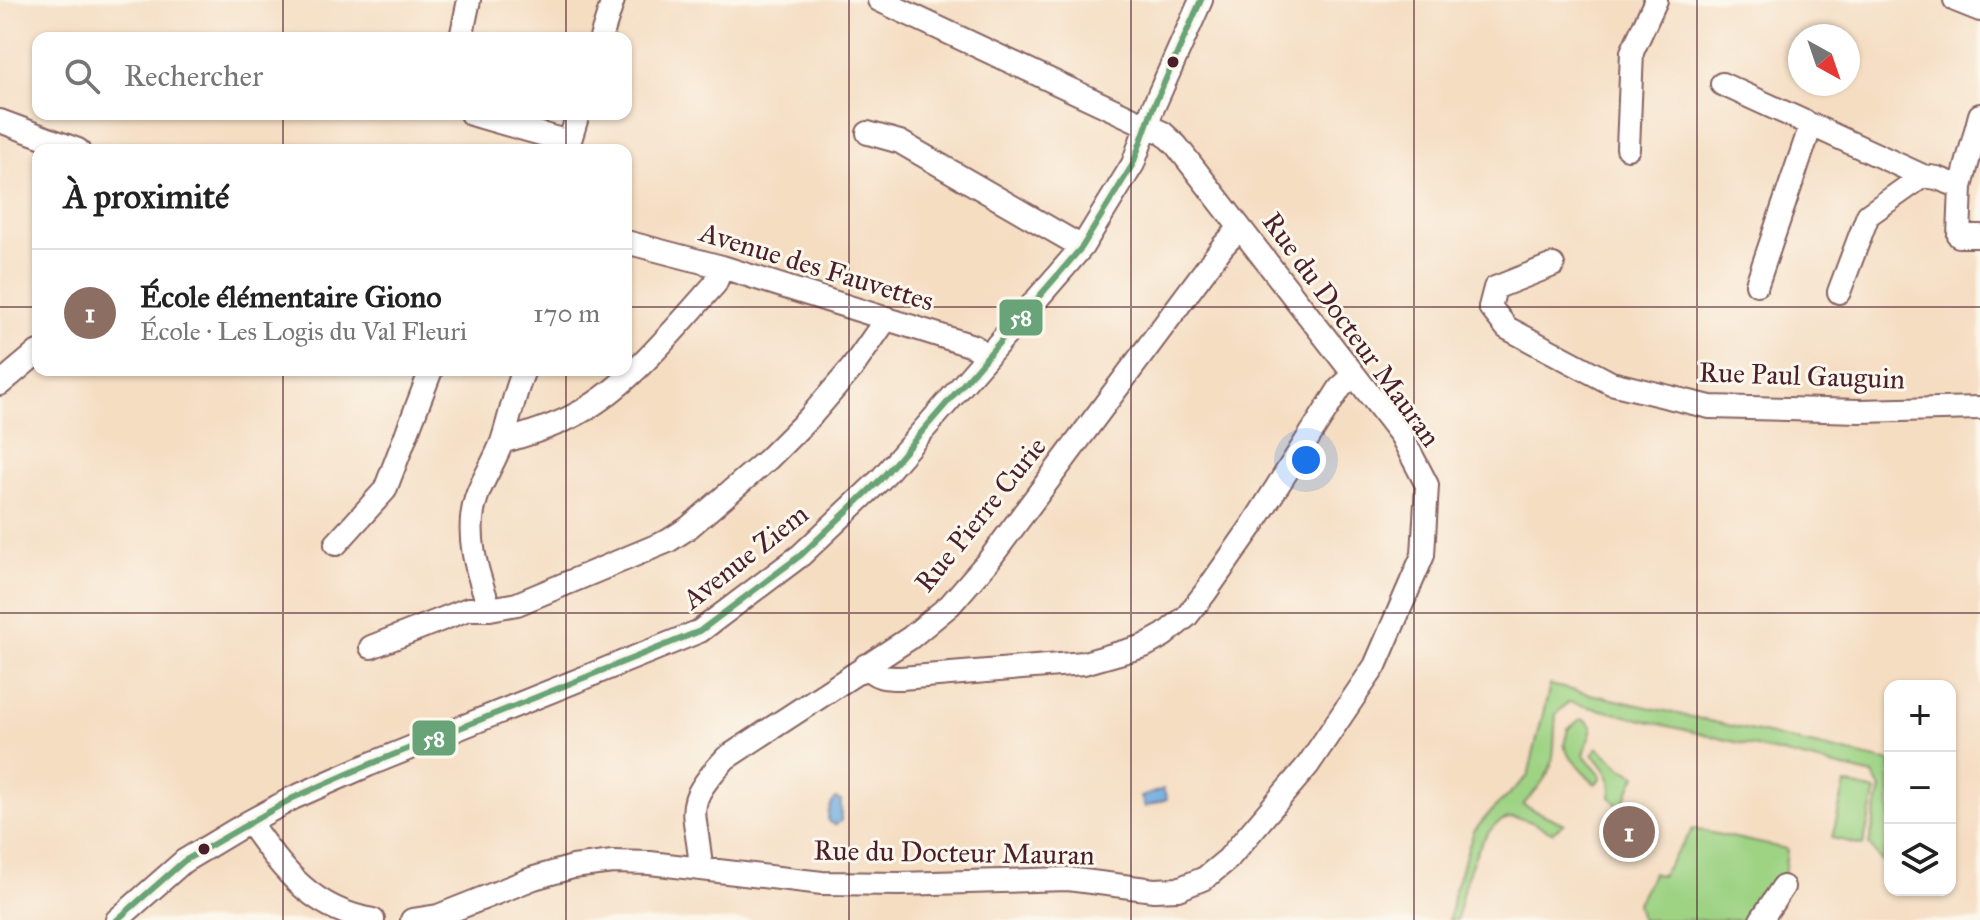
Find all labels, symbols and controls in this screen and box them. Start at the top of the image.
north arrow [1788,24,1860,96]
search box [32,32,632,120]
icon: search [60,54,104,98]
unlabelled marker [1165,54,1181,70]
text: Rechercher [124,58,263,94]
text: À proximité [64,176,229,217]
street label: Rue du Docteur Mauran [1255,205,1448,453]
street label: Avenue des Fauvettes [695,214,938,319]
text: École élémentaire Giono [140,279,442,315]
text: 1 [85,297,95,329]
text: 170 m [533,297,600,329]
line badge: 58 [998,298,1044,337]
text: 58 [1010,304,1032,331]
text: École · Les Logis du Val Fleuri [140,315,467,347]
street label: Rue Paul Gauguin [1698,354,1906,397]
street label: Rue Pierre Curie [907,430,1054,599]
your location [1286,440,1326,480]
street label: Avenue Ziem [675,496,815,617]
map controls [1884,680,1956,896]
button: + [1884,680,1956,752]
line badge: 58 [411,719,457,757]
text: 58 [423,725,445,752]
button: − [1884,752,1956,824]
pin: 1 [1603,802,1655,862]
button: layers [1884,824,1956,896]
street label: Rue du Docteur Mauran [813,833,1095,872]
unlabelled marker [196,841,212,857]

